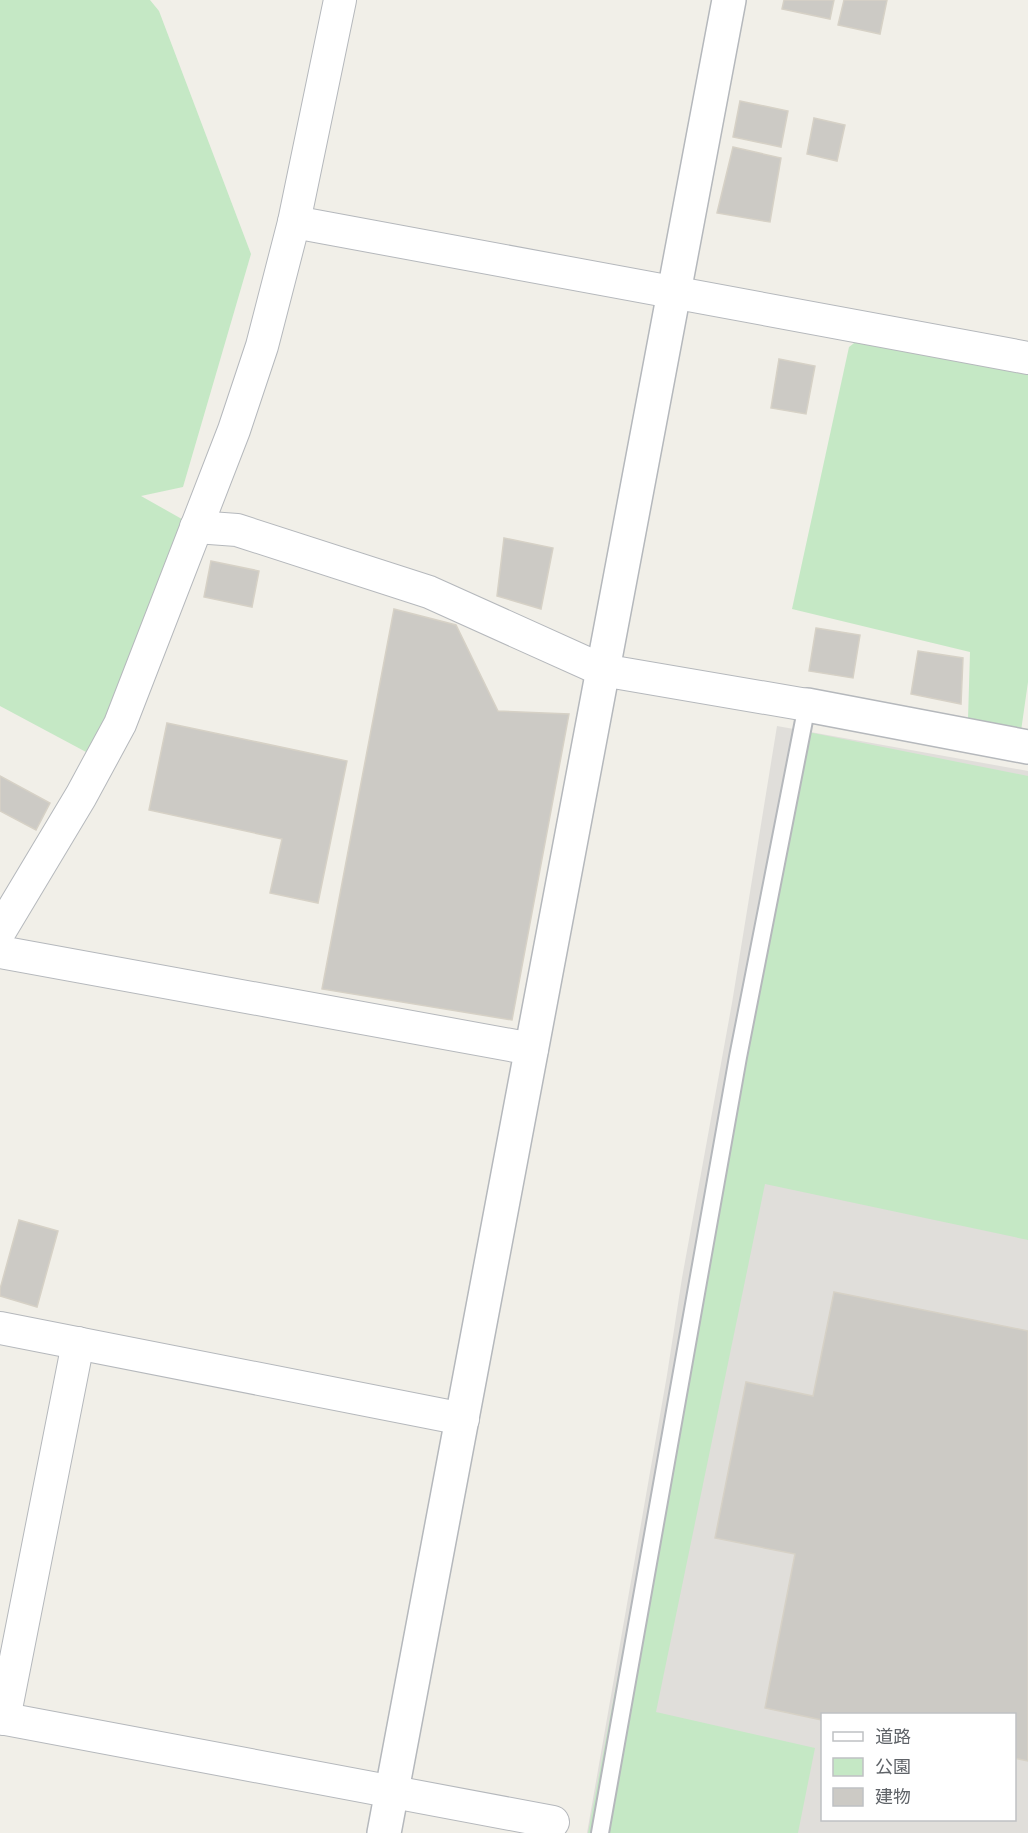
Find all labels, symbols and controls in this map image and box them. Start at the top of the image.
legend [821,1713,1016,1821]
text: 道路 [875,1725,911,1749]
text: 公園 [875,1755,911,1779]
text: 建物 [875,1785,911,1809]

